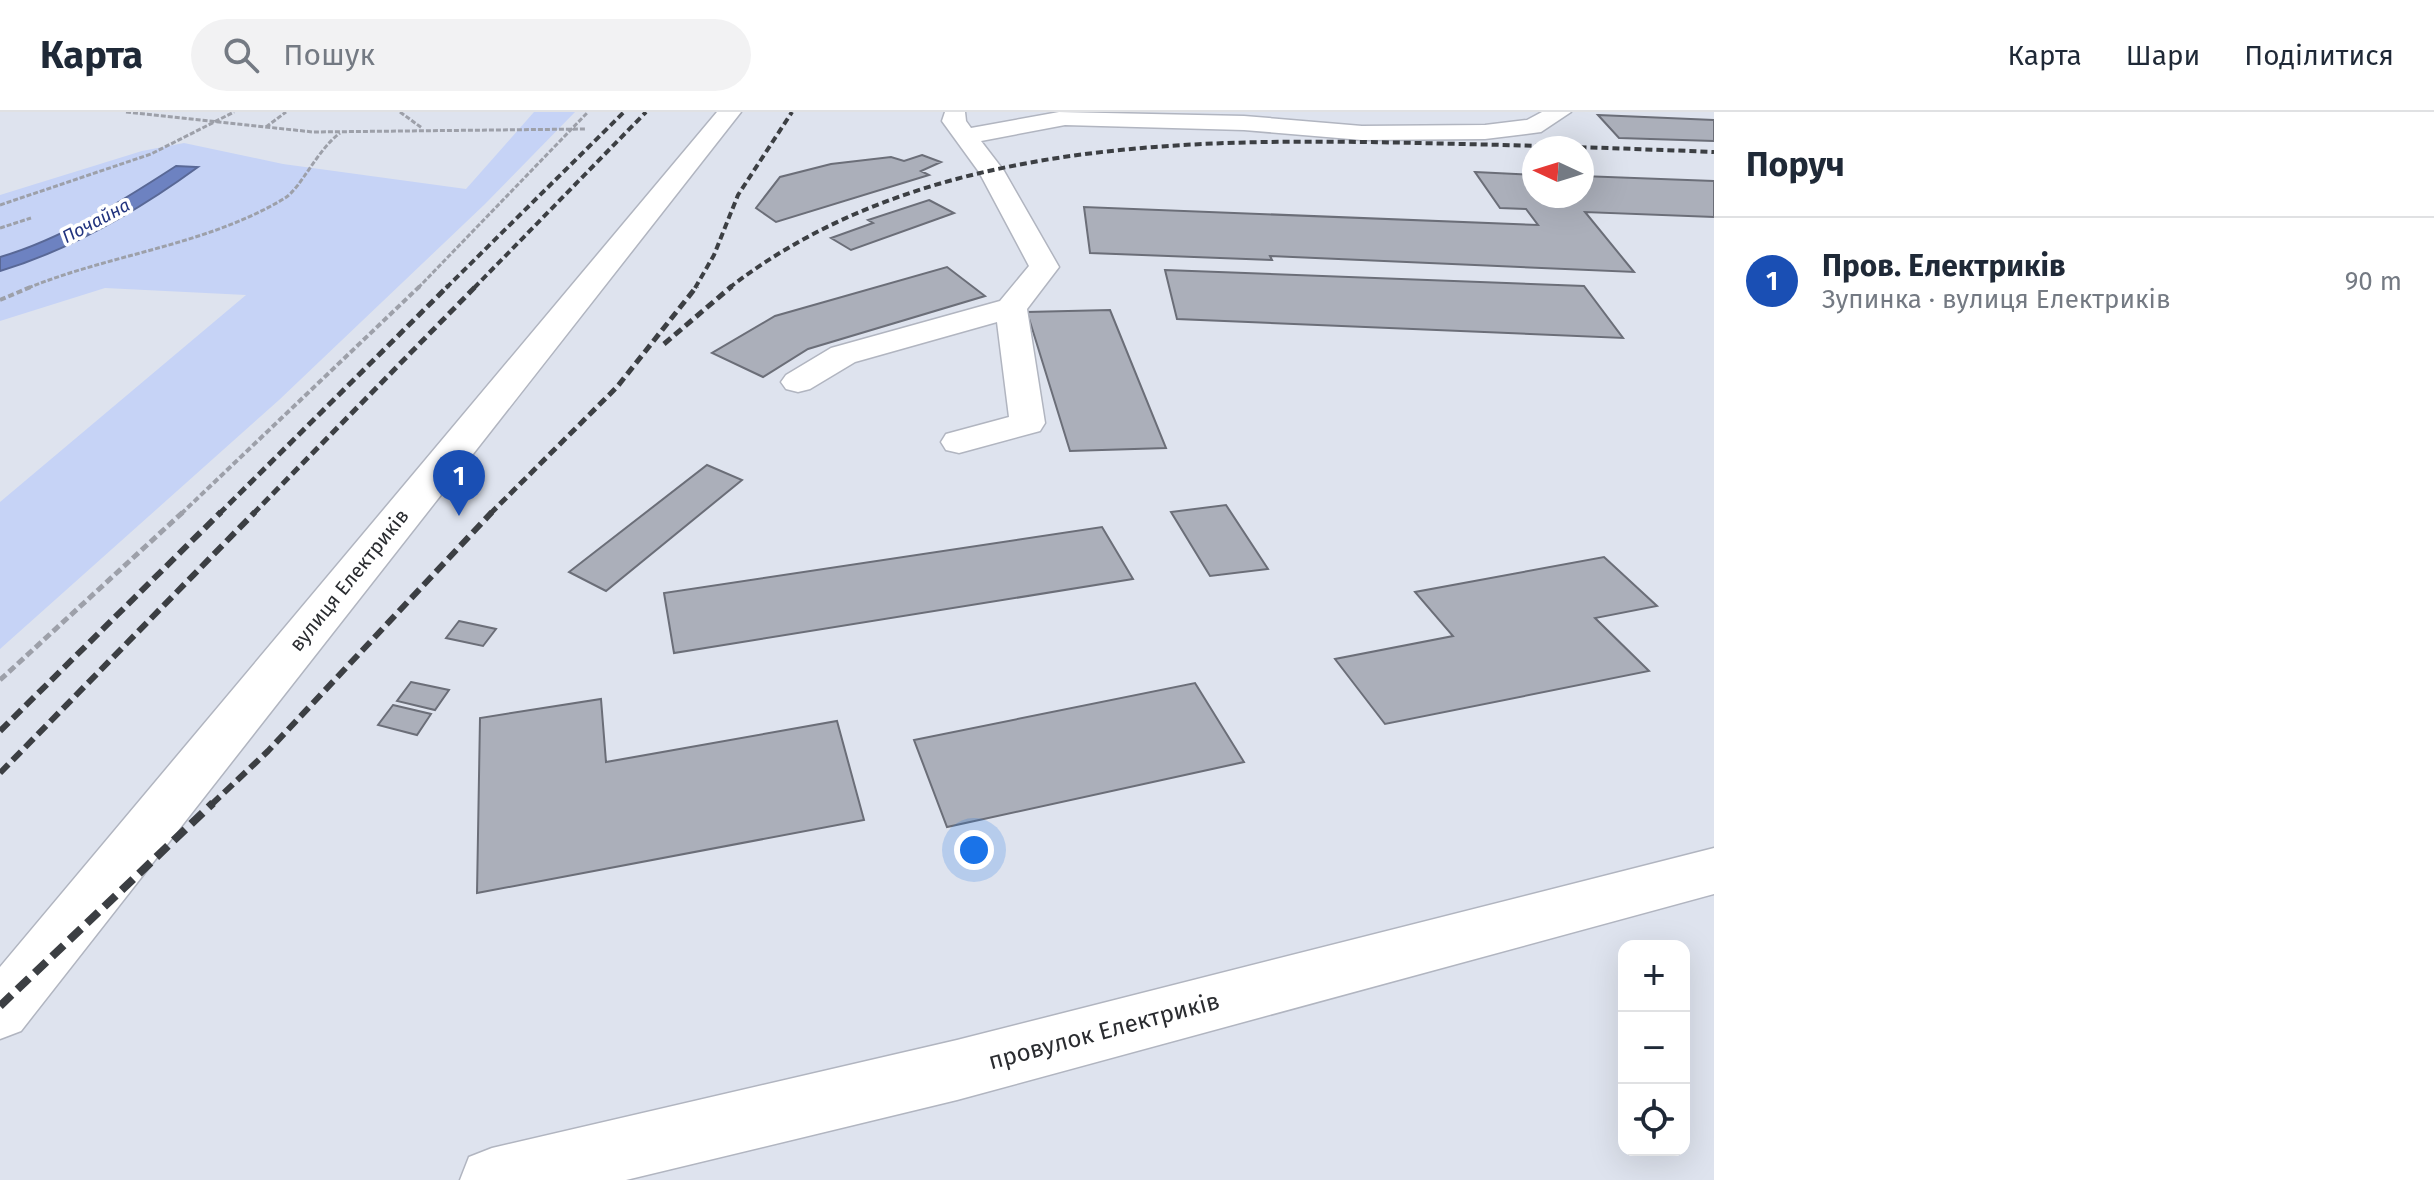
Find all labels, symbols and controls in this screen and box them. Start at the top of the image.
search box [191,19,751,91]
text: Карта [40,32,143,78]
icon: search [219,33,263,77]
text: Пошук [283,37,375,73]
text: Карта [2008,39,2082,72]
text: Шари [2126,39,2200,72]
text: Поділитися [2244,39,2394,72]
north arrow [1522,136,1594,208]
text: Поруч [1746,144,1845,185]
water label: Почайна [58,194,134,248]
text: Пров. Електриків [1822,248,2066,284]
text: 1 [1766,266,1778,297]
text: 90 m [2345,266,2402,297]
text: Зупинка · вулиця Електриків [1822,284,2171,315]
pin: 1 [433,450,485,516]
street label: вулиця Електриків [284,504,414,656]
your location [954,830,994,870]
map controls [1618,940,1690,1156]
button: + [1618,940,1690,1012]
street label: провулок Електриків [985,987,1223,1075]
button: − [1618,1012,1690,1084]
button: locate [1618,1084,1690,1156]

